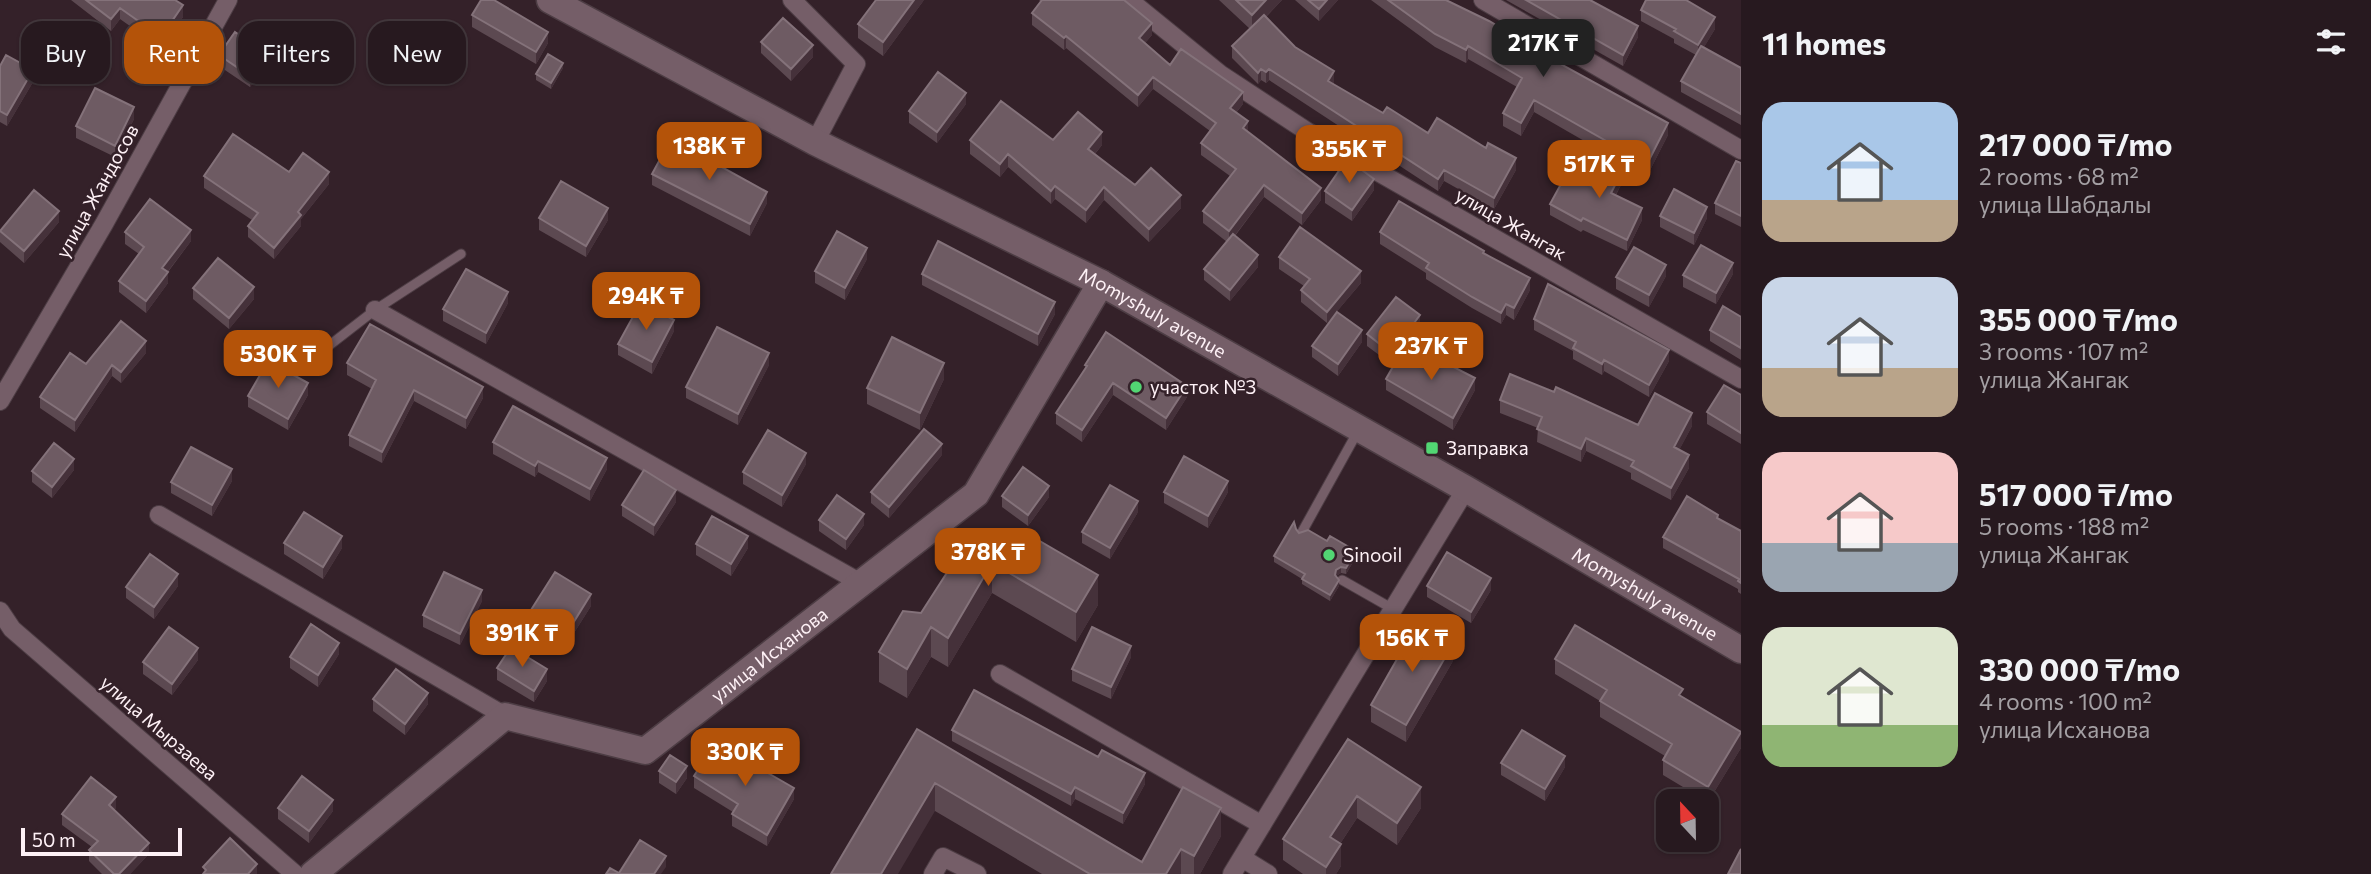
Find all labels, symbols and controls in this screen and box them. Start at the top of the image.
pin: 217K ₸ [1486,20,1600,79]
chip: Buy [21,21,110,84]
chip: Rent [124,21,224,84]
chip: Filters [238,21,354,84]
chip: New [368,21,466,84]
icon: filters [2312,23,2350,61]
text: 11 homes [1762,24,1886,61]
text: 217K ₸ [1508,28,1578,56]
street label: улица Жандосов [50,120,143,262]
pin: 138K ₸ [652,122,766,182]
pin: 355K ₸ [1292,125,1406,185]
text: 217 000 ₸/mo [1979,125,2173,162]
icon: home [1818,130,1902,214]
text: 138K ₸ [673,131,745,159]
text: 355K ₸ [1312,134,1386,162]
pin: 517K ₸ [1542,140,1656,200]
text: 517K ₸ [1563,149,1635,177]
text: 2 rooms · 68 m² [1979,162,2139,190]
street label: улица Жангак [1452,183,1571,265]
text: улица Шабдалы [1979,190,2151,218]
street label: Momyshuly avenue [1076,262,1230,362]
pin: 294K ₸ [589,272,703,332]
text: 294K ₸ [608,281,684,309]
text: 355 000 ₸/mo [1979,300,2178,337]
icon: home [1818,305,1902,389]
pin: 237K ₸ [1374,322,1488,382]
pin: 530K ₸ [221,330,335,390]
text: 237K ₸ [1394,331,1468,359]
text: 3 rooms · 107 m² [1979,337,2148,365]
text: 530K ₸ [240,339,316,367]
text: улица Жангак [1979,365,2129,393]
place label: участок №3 [1150,375,1256,398]
marker: участок №3 [1128,379,1144,395]
place label: Заправка [1446,436,1529,459]
marker: Заправка [1424,440,1440,456]
text: 517 000 ₸/mo [1979,475,2173,512]
icon: home [1818,480,1902,564]
text: 5 rooms · 188 m² [1979,512,2149,540]
pin: 378K ₸ [931,528,1045,588]
text: 378K ₸ [951,537,1025,565]
text: улица Жангак [1979,540,2129,568]
street label: Momyshuly avenue [1568,542,1722,645]
place label: Sinooil [1343,543,1402,566]
marker: Sinooil [1321,547,1337,563]
street label: улица Исханова [706,602,832,707]
pin: 391K ₸ [465,610,579,669]
pin: 156K ₸ [1355,614,1469,674]
text: 391K ₸ [486,618,558,646]
text: 156K ₸ [1376,623,1448,651]
text: 330 000 ₸/mo [1979,650,2180,687]
icon: home [1818,655,1902,739]
street label: улица Мырзаева [96,671,223,785]
text: 4 rooms · 100 m² [1979,687,2152,715]
text: улица Исханова [1979,715,2150,743]
pin: 330K ₸ [688,728,802,788]
text: 330K ₸ [707,737,783,765]
north arrow [1656,789,1718,852]
map controls [1656,789,1719,852]
scale bar [21,825,182,857]
text: 50 m [32,828,76,851]

